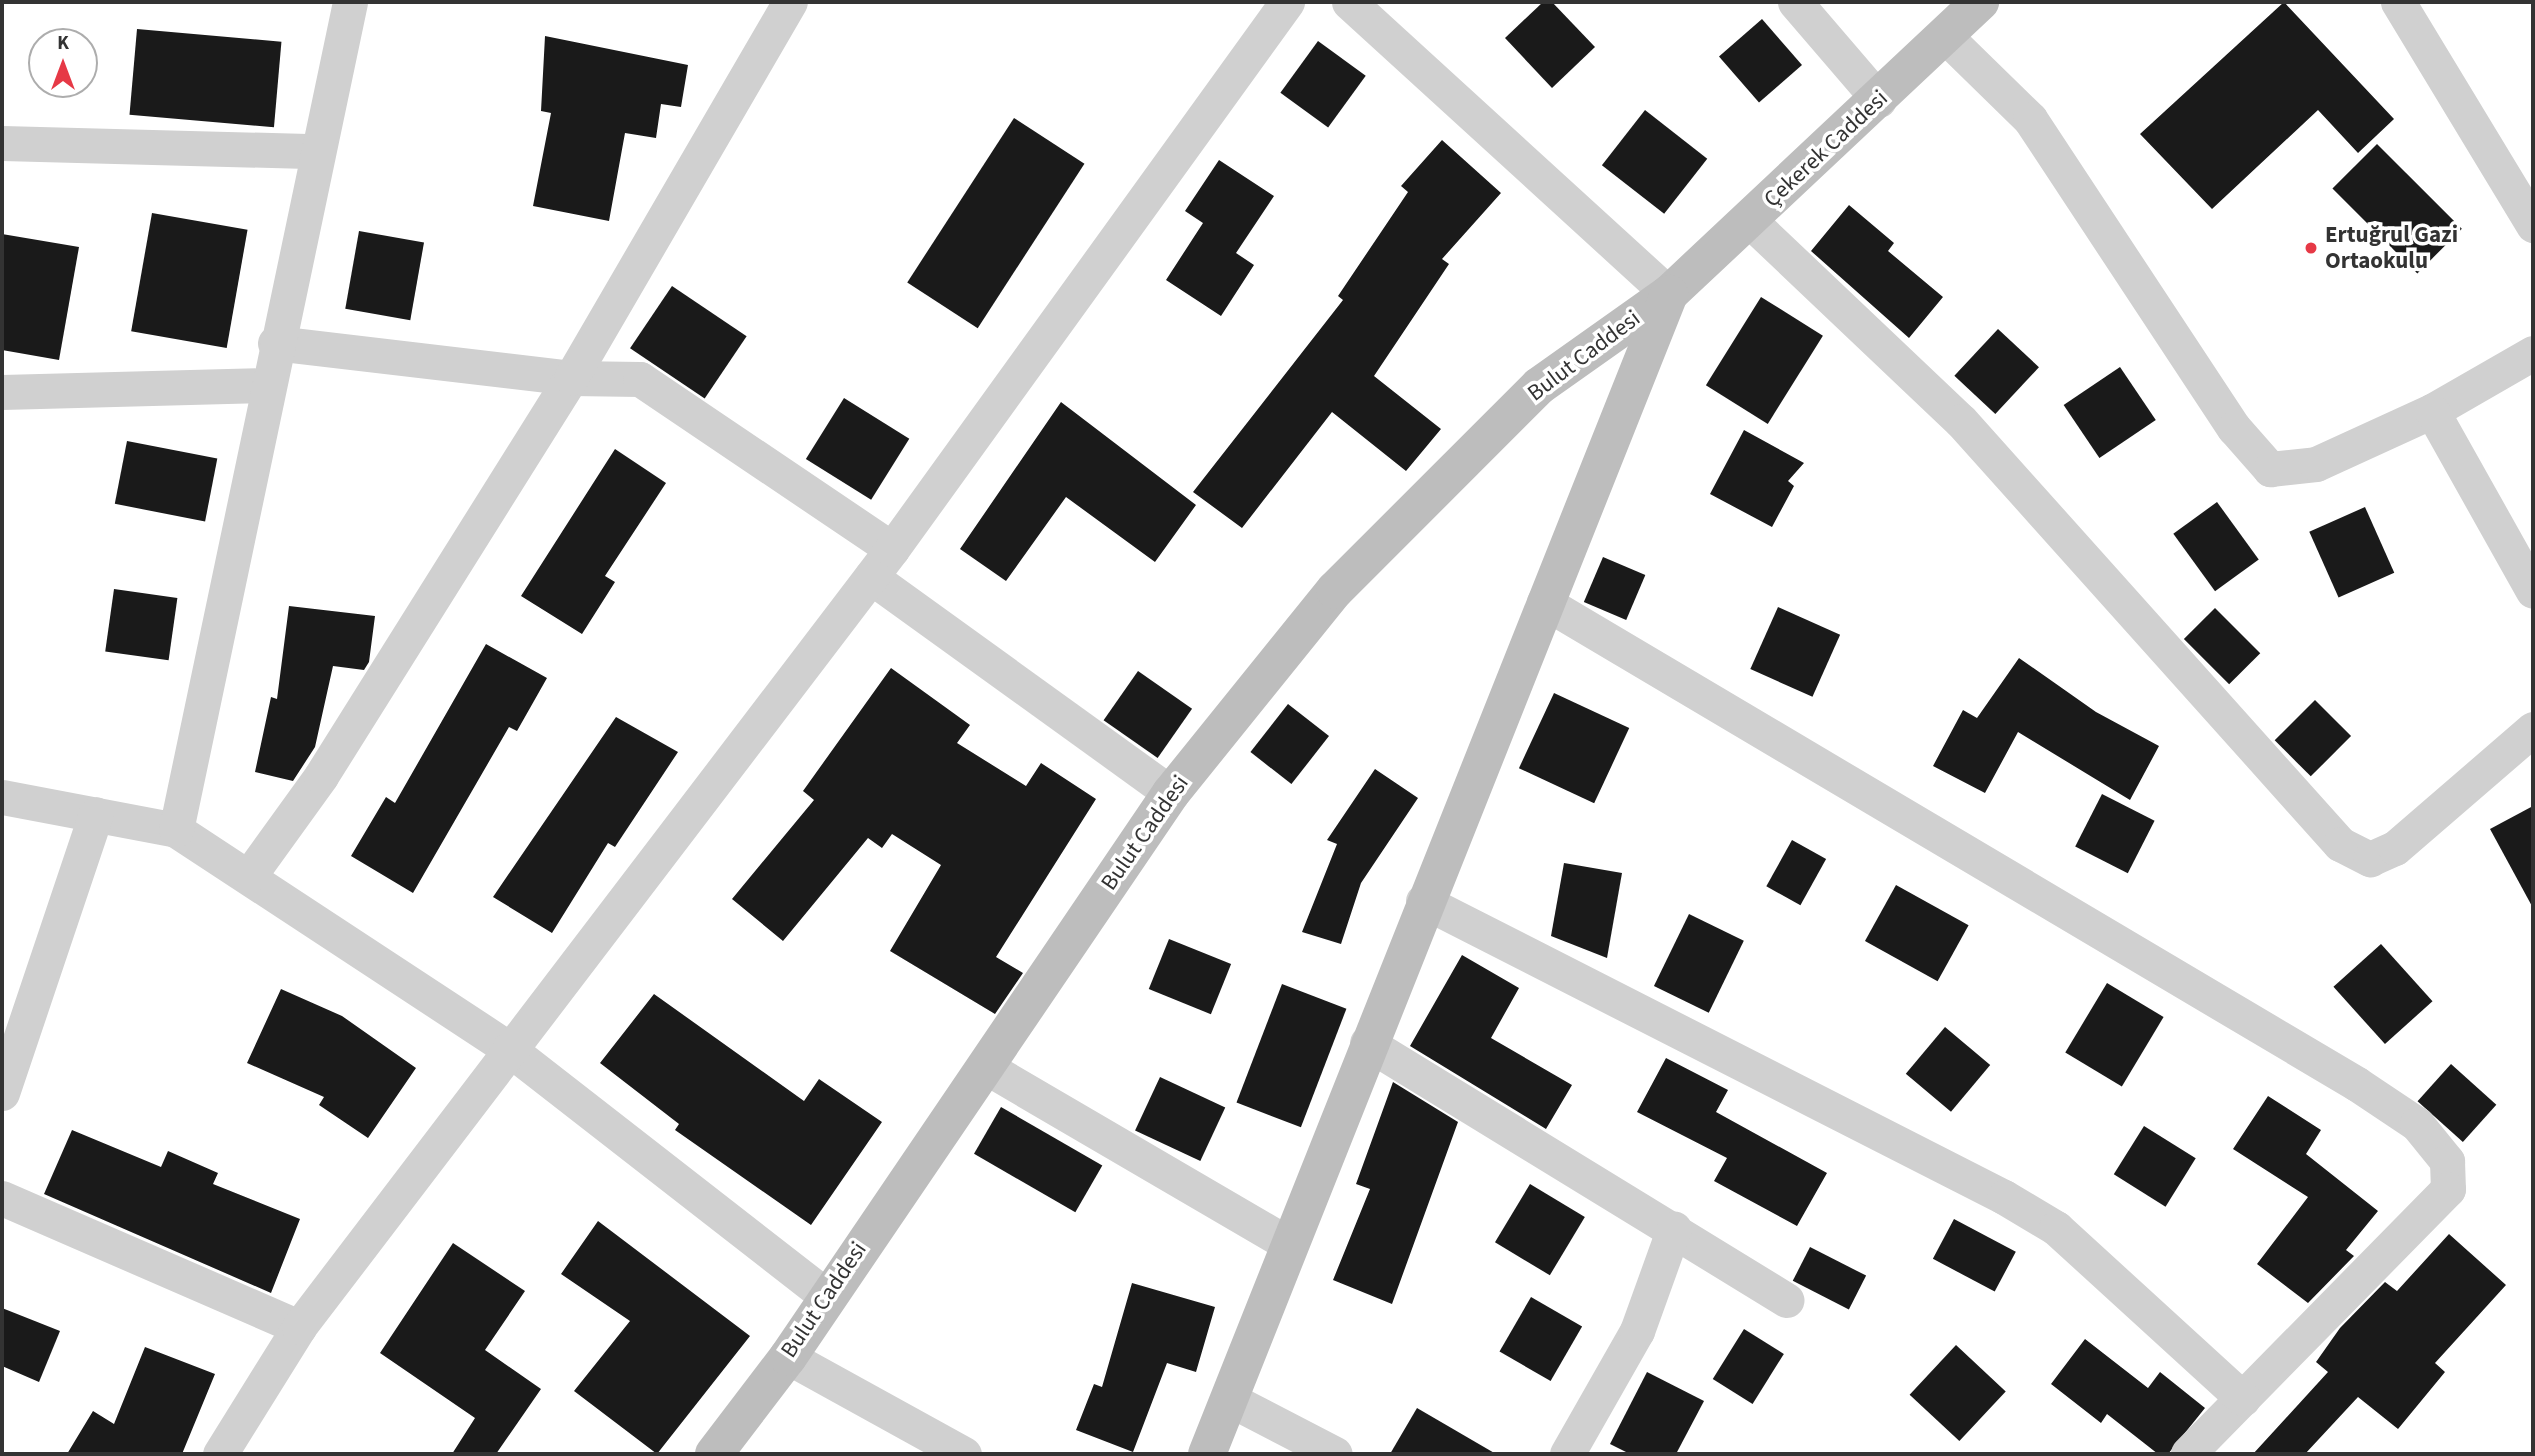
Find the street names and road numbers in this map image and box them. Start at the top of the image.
street label: Çekerek Caddesi [1758,85,1894,213]
street label: Bulut Caddesi [1522,305,1646,407]
street label: Bulut Caddesi [1095,770,1195,896]
street label: Bulut Caddesi [775,1237,873,1363]

